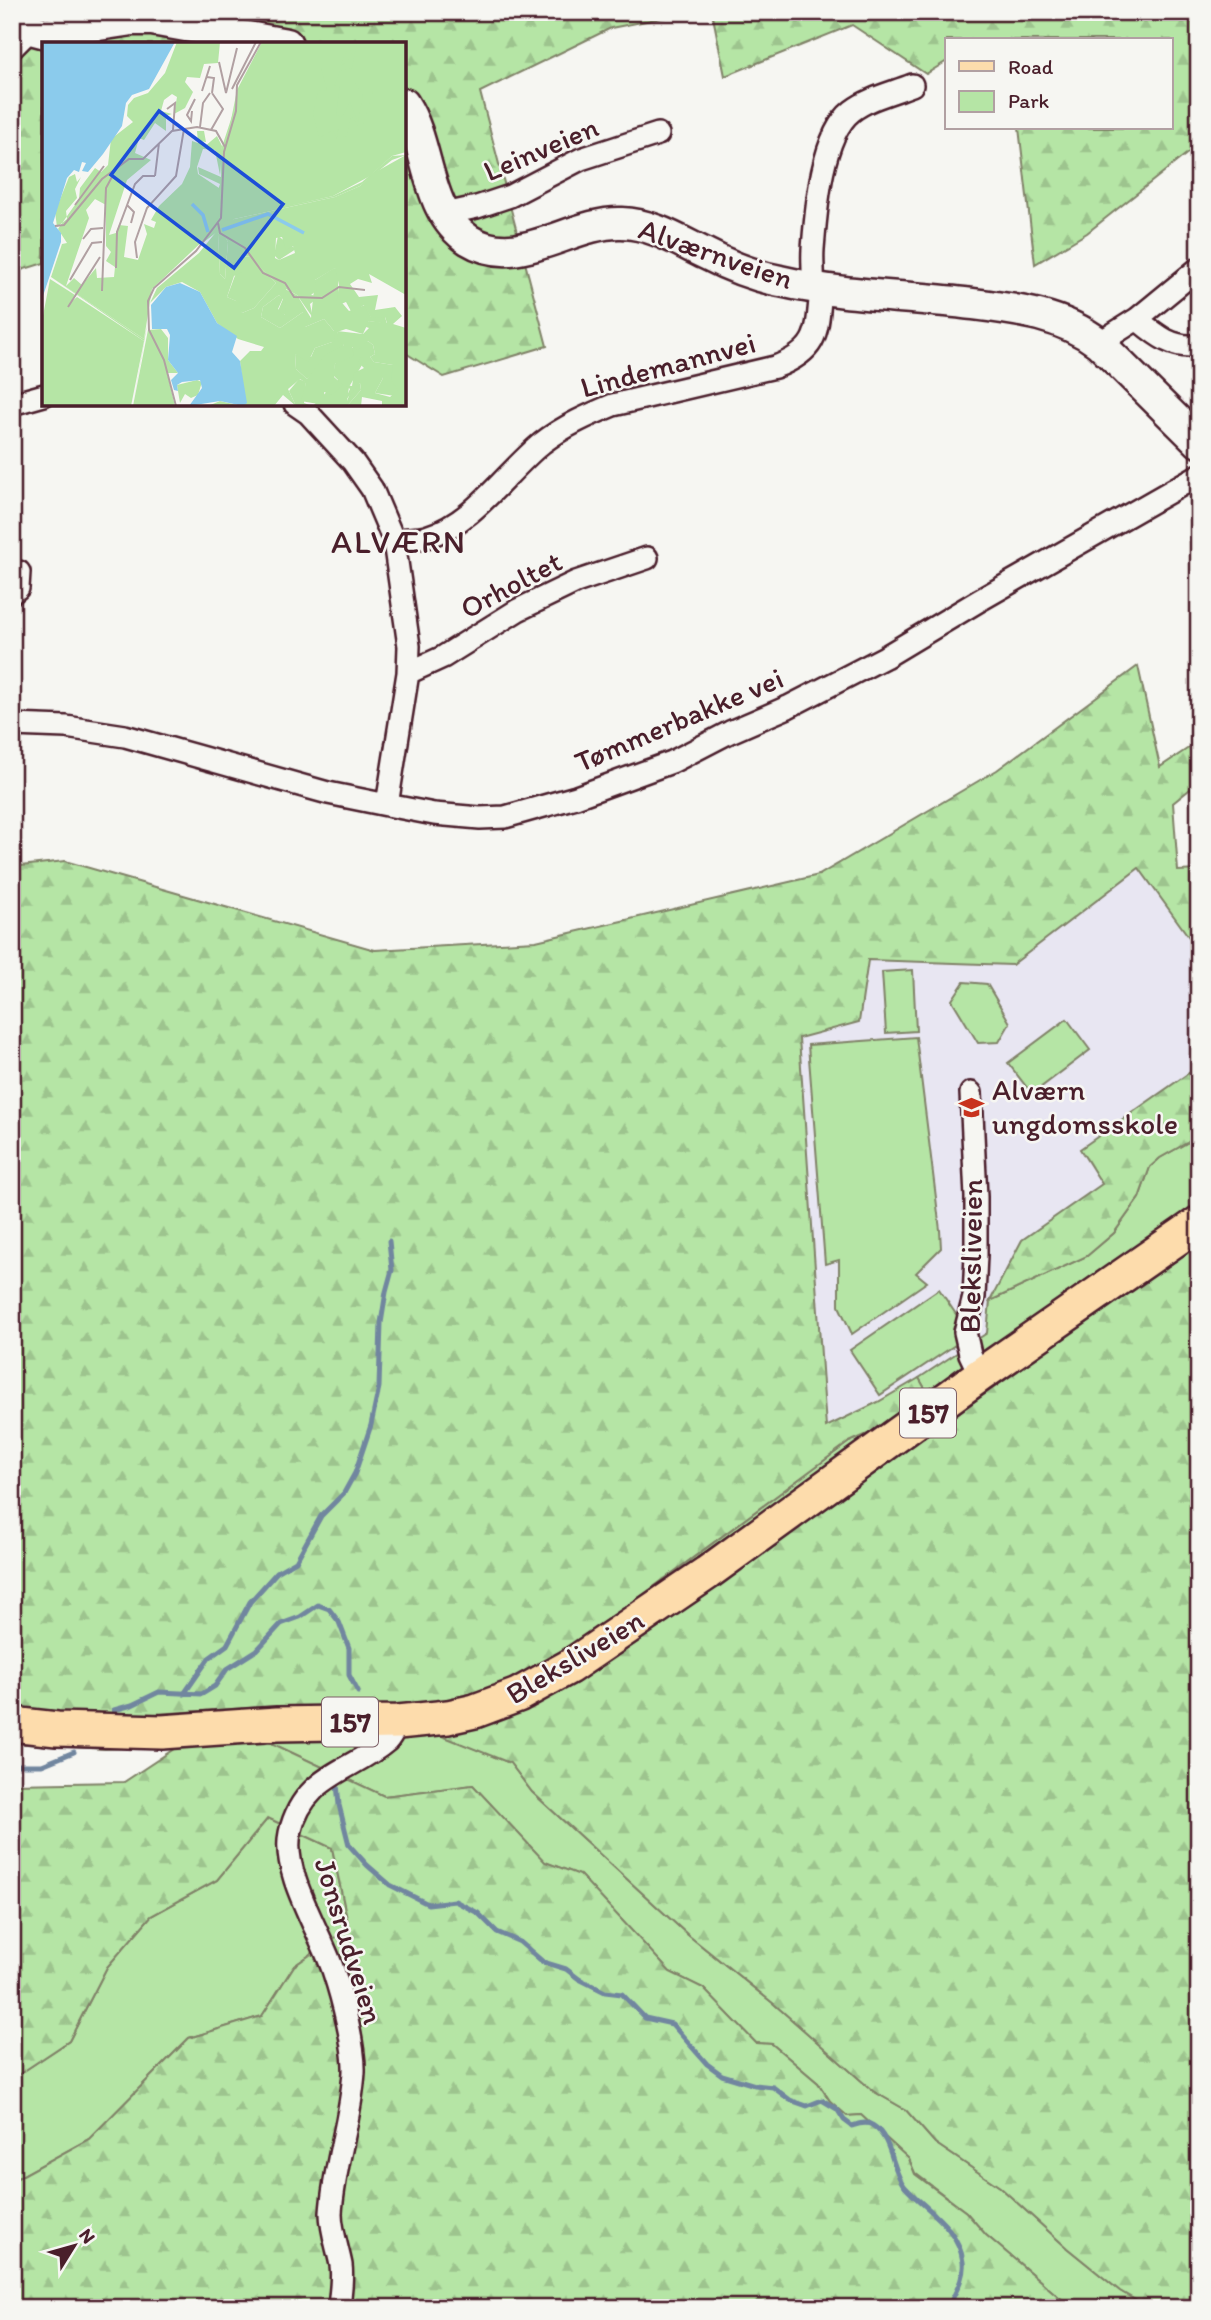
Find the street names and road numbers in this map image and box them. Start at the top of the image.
street label: Leinveien [478,108,604,189]
street label: Alværnveien [634,210,798,297]
street label: Lindemannvei [576,323,759,406]
street label: Orholtet [454,542,568,627]
street label: Tømmerbakke vei [569,659,789,780]
street label: Bleksliveien [951,1178,990,1334]
road number: 157 [900,1388,956,1438]
street label: Bleksliveien [499,1601,650,1712]
road number: 157 [322,1698,378,1746]
street label: Jonsrudveien [307,1853,392,2028]

